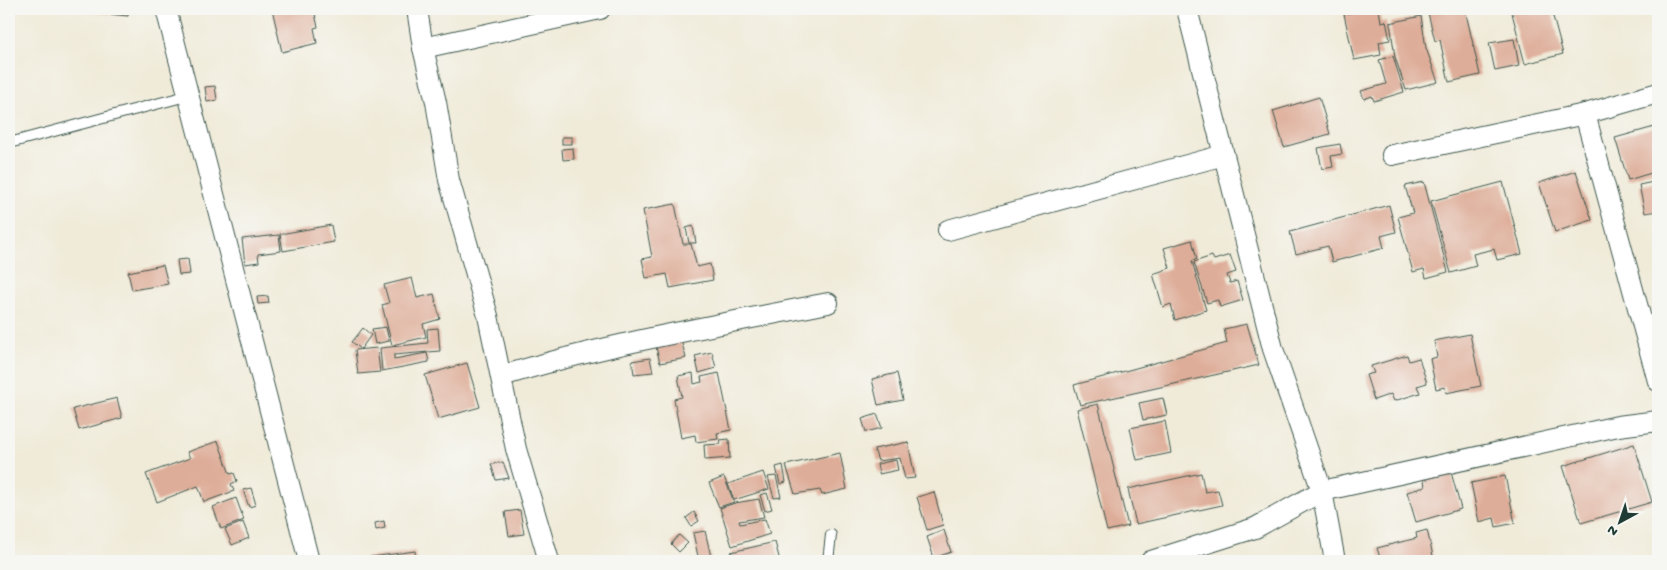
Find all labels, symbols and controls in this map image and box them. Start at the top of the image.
north arrow [1594,498,1644,548]
text: N [1604,521,1622,539]

